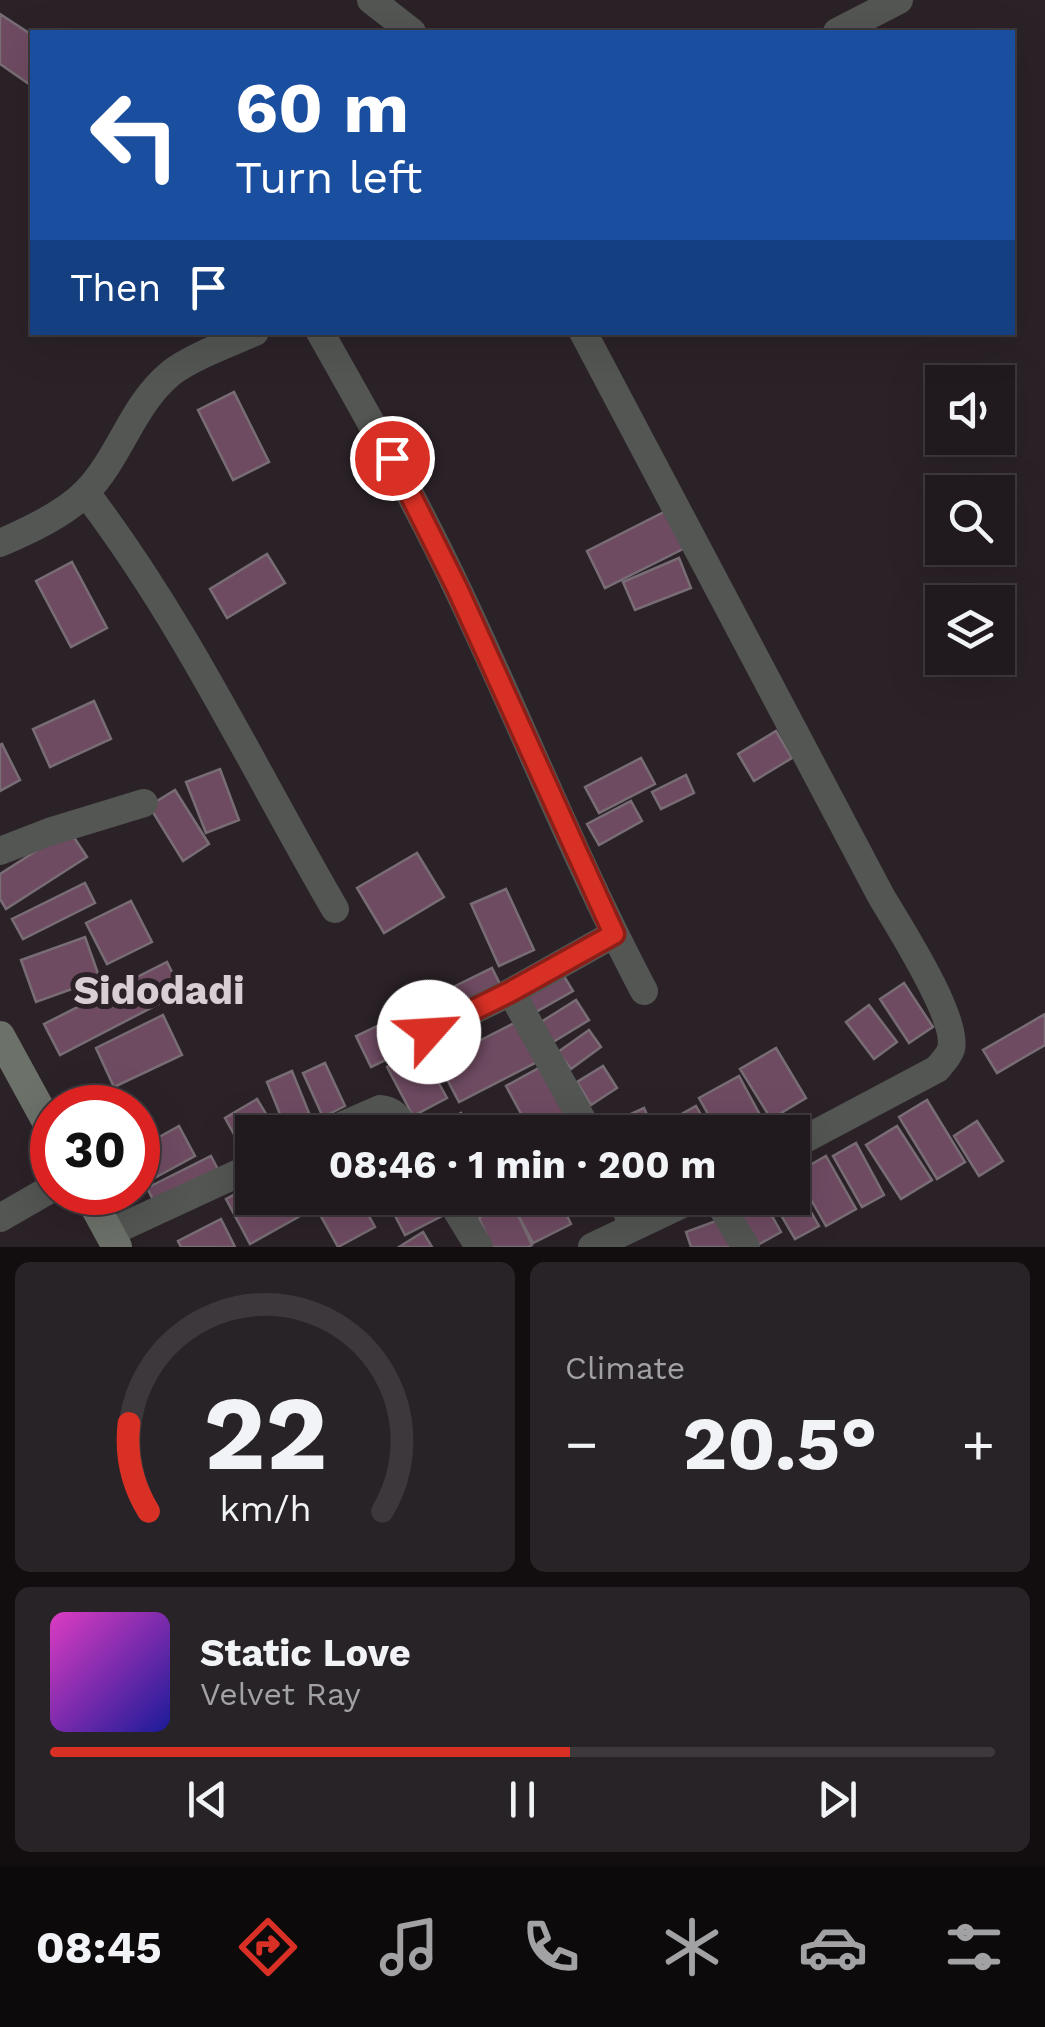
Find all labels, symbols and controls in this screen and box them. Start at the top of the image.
text: 60 m [235,67,409,149]
icon: left [70,70,200,200]
text: Turn left [235,151,422,204]
icon: arrive [181,260,236,315]
text: Then [70,266,161,310]
map controls [925,365,1015,675]
button: sound [925,365,1015,455]
pin [350,416,435,501]
icon: arrive [365,431,420,486]
button: search [925,475,1015,565]
button: layers [925,585,1015,675]
district label: Sidodadi [73,967,245,1014]
position arrow [377,980,481,1084]
speed limit sign: 30 [30,1085,160,1215]
text: 08:46 · 1 min · 200 m [329,1143,716,1187]
text: Climate [565,1349,685,1387]
text: 22 [203,1372,327,1494]
text: 20.5° [683,1399,877,1487]
text: − [565,1412,598,1476]
text: + [962,1412,995,1476]
text: km/h [219,1488,311,1530]
text: Static Love [200,1631,411,1675]
text: Velvet Ray [200,1675,361,1713]
icon: previous [180,1772,235,1827]
icon: pause [495,1772,550,1827]
icon: next [810,1772,865,1827]
icon: directions [233,1912,303,1982]
icon: music [374,1912,444,1982]
icon: phone [516,1912,586,1982]
icon: climate [657,1912,727,1982]
icon: car [798,1912,868,1982]
icon: filters [939,1912,1009,1982]
text: 08:45 [36,1921,162,1974]

